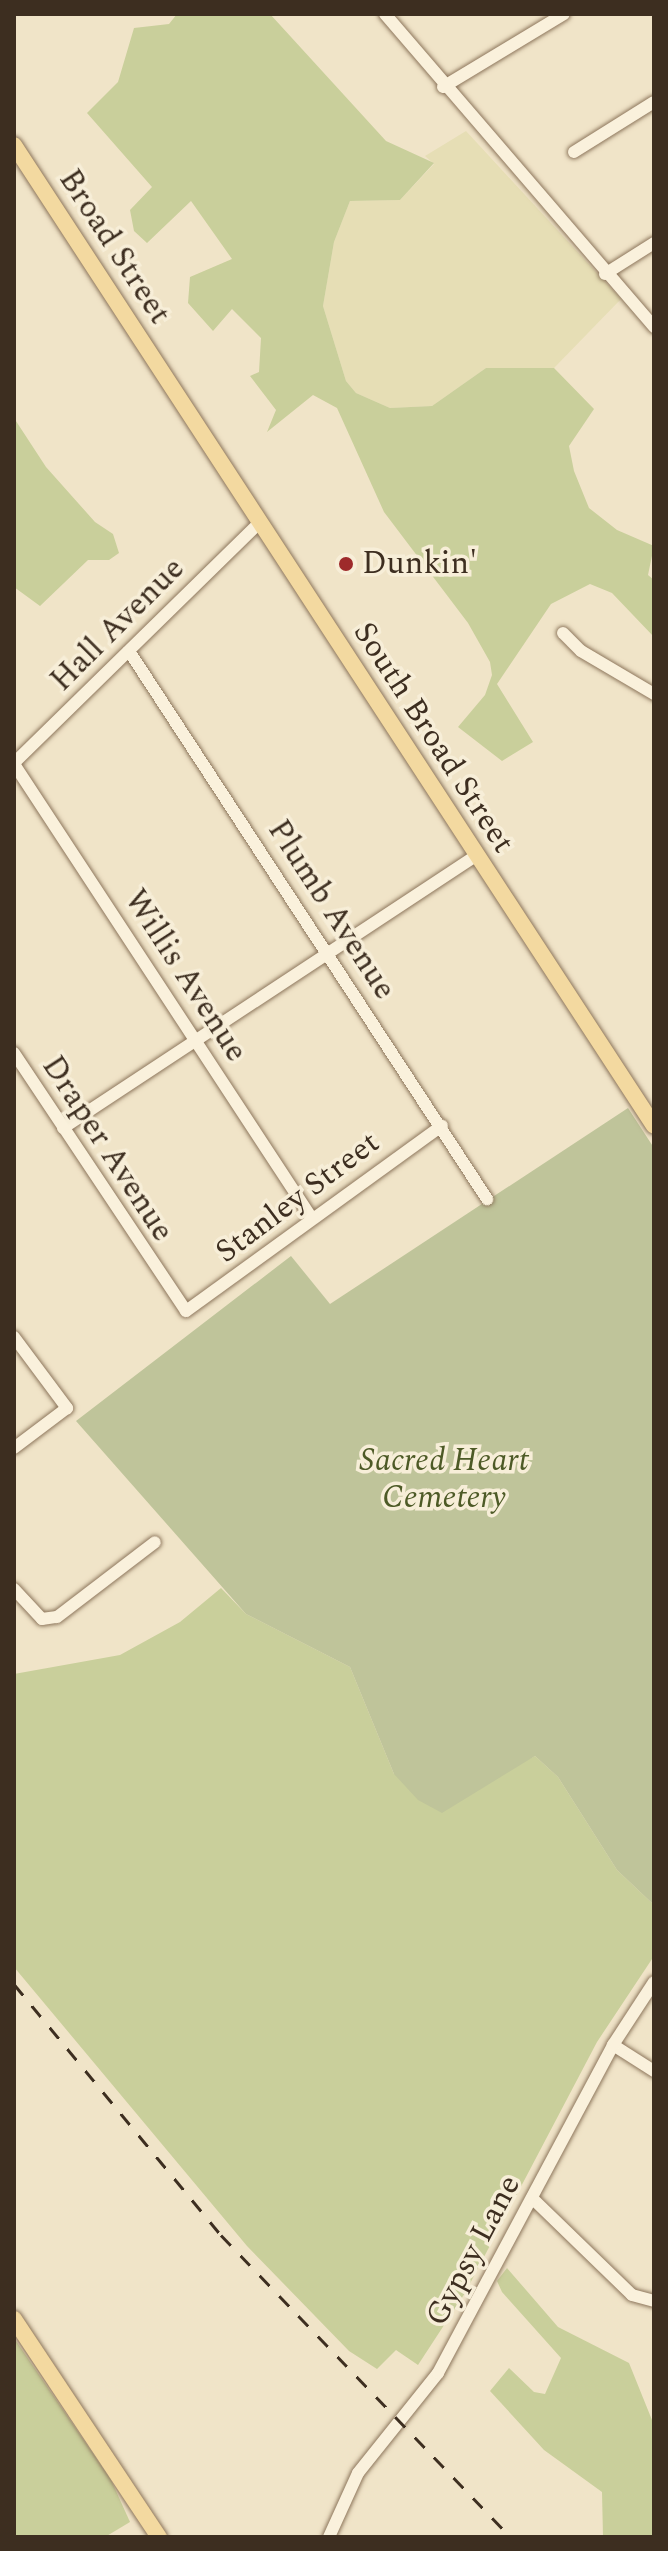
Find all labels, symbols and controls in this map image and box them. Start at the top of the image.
street label: Broad Street [50,162,178,332]
place label: Dunkin' [362,545,477,583]
street label: Hall Avenue [43,550,193,700]
marker: Dunkin' [337,555,355,573]
street label: South Broad Street [344,615,522,861]
street label: Plumb Avenue [259,813,403,1007]
street label: Willis Avenue [115,883,255,1069]
street label: Draper Avenue [33,1049,181,1249]
street label: Stanley Street [209,1124,387,1272]
park label: Sacred Heart Cemetery [359,1443,529,1518]
street label: Gypsy Lane [418,2169,530,2333]

